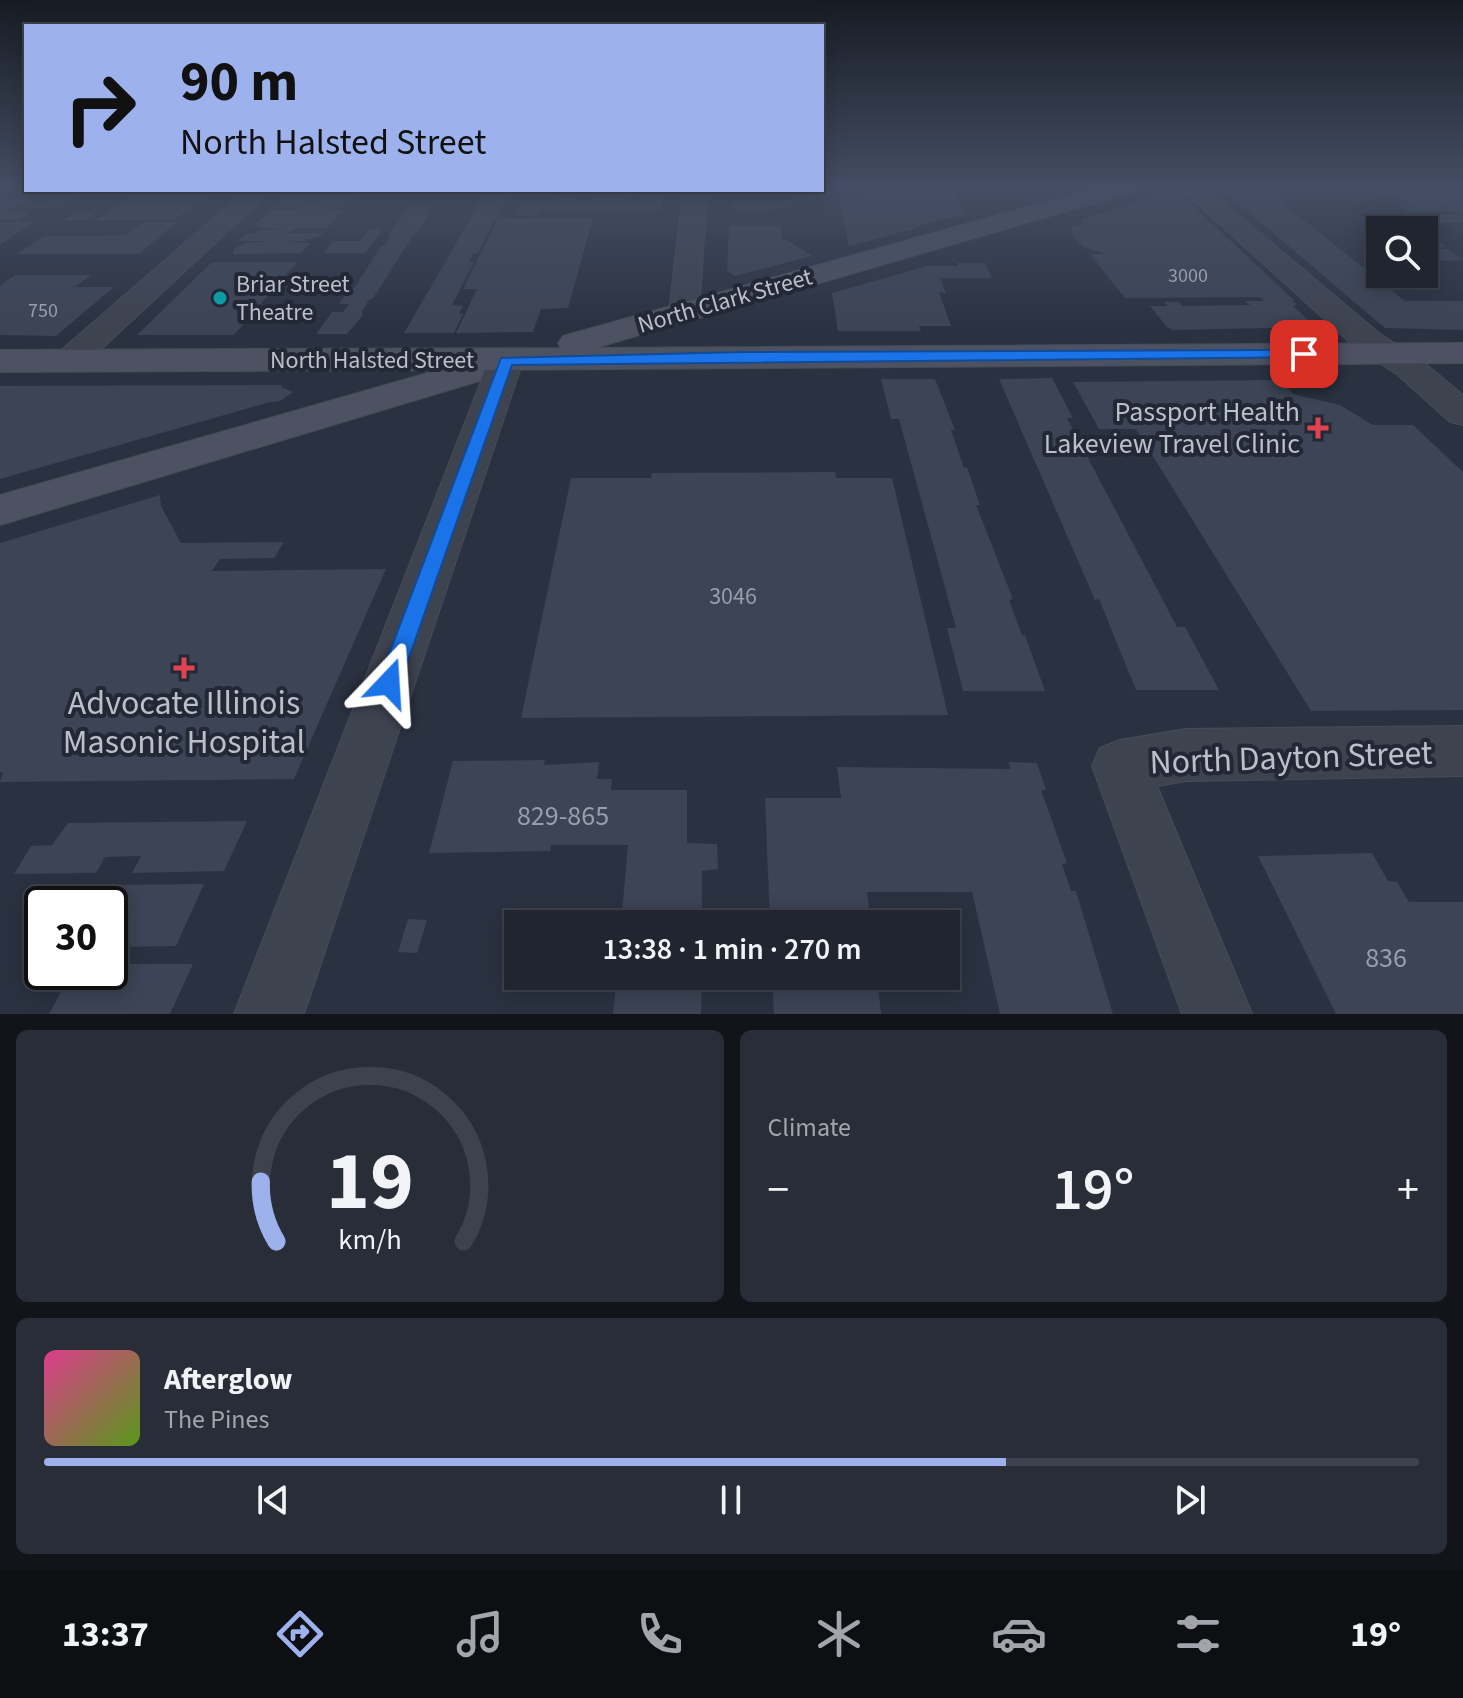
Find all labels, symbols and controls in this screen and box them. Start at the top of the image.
text: 90 m [180,43,298,122]
icon: right [48,56,152,160]
text: North Halsted Street [180,117,486,168]
map controls [1366,216,1438,288]
button: search [1366,216,1438,288]
street label: North Clark Street [634,259,816,343]
house number: 3000 [1168,262,1208,290]
place label: Briar Street Theatre [236,267,350,330]
marker: Briar Street Theatre [211,289,229,307]
house number: 750 [28,297,58,325]
pin [1270,320,1338,388]
icon: arrive [1282,332,1326,376]
street label: North Halsted Street [270,343,474,378]
place label: Passport Health Lakeview Travel Clinic [1044,392,1300,464]
marker: Passport Health Lakeview Travel Clinic [1307,417,1329,439]
house number: 3046 [709,579,757,614]
position arrow [347,641,431,725]
marker: Advocate Illinois Masonic Hospital [173,657,195,679]
place label: Advocate Illinois Masonic Hospital [63,679,305,767]
street label: North Dayton Street [1149,729,1434,787]
house number: 829-865 [517,796,609,836]
speed limit sign: 30 [24,886,128,990]
text: 13:38 · 1 min · 270 m [602,928,862,971]
house number: 836 [1365,938,1407,978]
text: Climate [768,1109,851,1146]
text: 19 [326,1123,414,1241]
text: 19° [1052,1148,1134,1233]
text: − [768,1159,789,1222]
text: + [1397,1159,1419,1222]
text: km/h [338,1220,401,1260]
text: Afterglow [164,1358,292,1401]
text: The Pines [164,1401,269,1438]
icon: previous [251,1478,295,1522]
icon: pause [709,1478,753,1522]
icon: next [1168,1478,1212,1522]
icon: directions [272,1606,328,1662]
icon: music [452,1606,508,1662]
icon: phone [632,1606,688,1662]
icon: climate [811,1606,867,1662]
icon: car [991,1606,1047,1662]
icon: filters [1170,1606,1226,1662]
text: 13:37 [62,1609,149,1660]
text: 19° [1350,1609,1401,1660]

